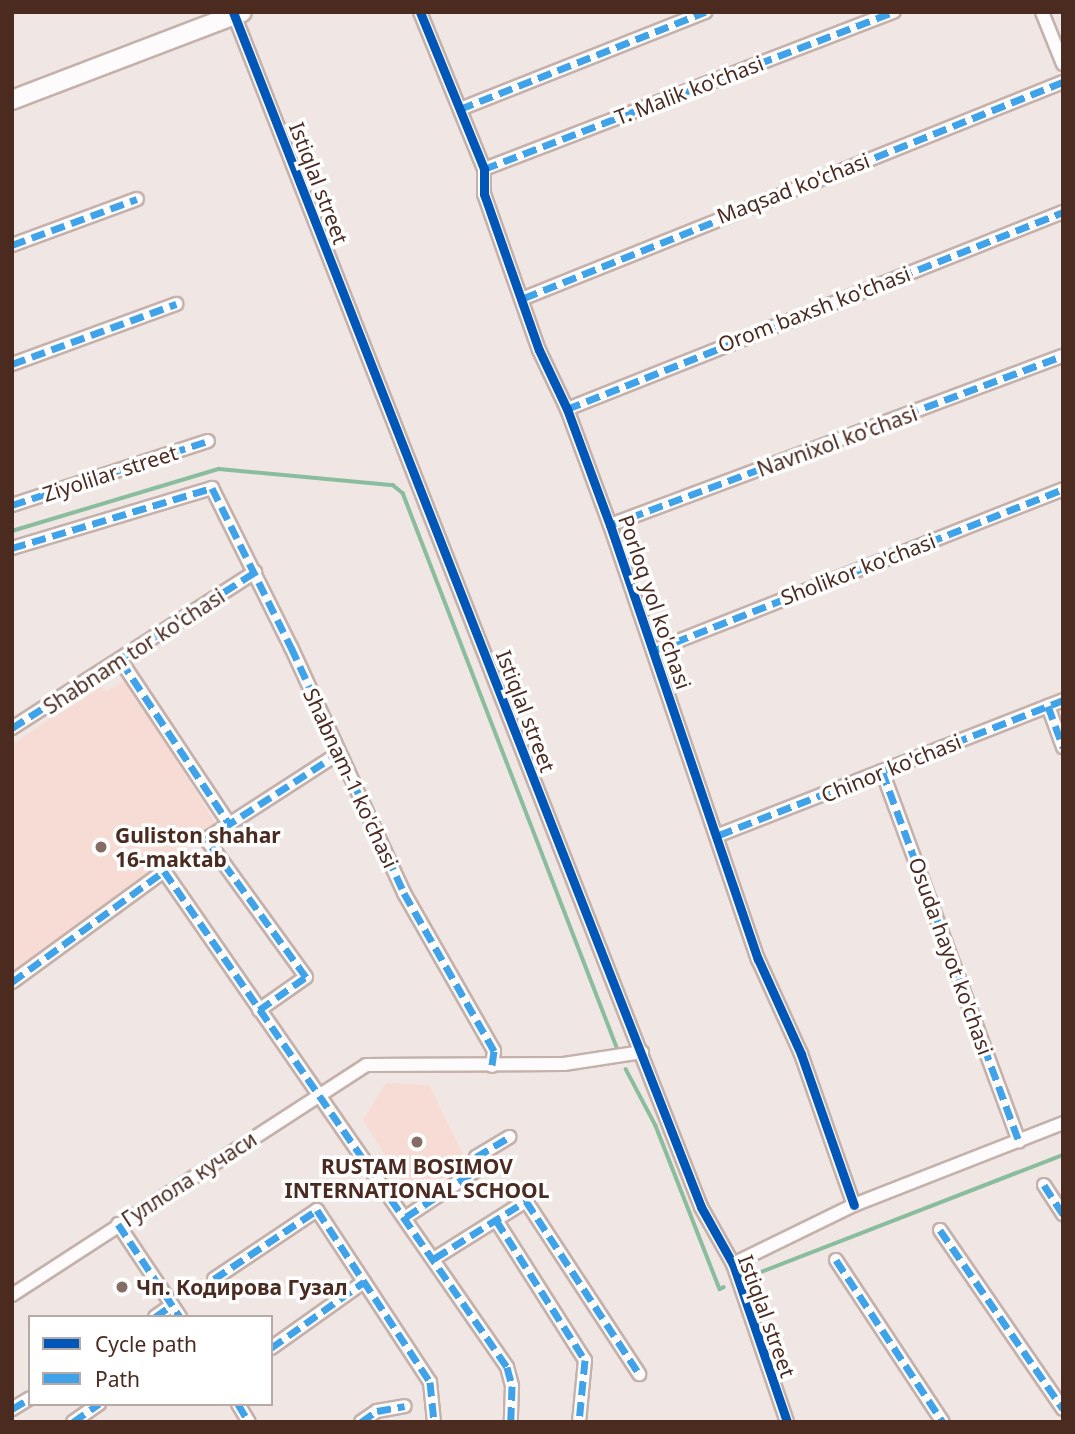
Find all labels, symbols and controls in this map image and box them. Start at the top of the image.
street label: T. Malik ko'chasi [611,50,767,130]
street label: Istiqlal street [284,119,354,247]
street label: Maqsad ko'chasi [713,147,873,229]
street label: Orom baxsh ko'chasi [714,261,914,357]
street label: Navnixol ko'chasi [753,400,921,482]
street label: Ziyolilar street [39,439,181,507]
street label: Porloq yol ko'chasi [613,512,697,692]
street label: Sholikor ko'chasi [777,528,939,610]
street label: Shabnam tor ko'chasi [39,583,229,719]
street label: Istiqlal street [491,647,561,775]
street label: Shabnam-1 ko'chasi [298,684,404,872]
street label: Chinor ko'chasi [817,728,965,808]
place label: Guliston shahar 16-maktab [115,822,281,872]
marker: Guliston shahar 16-maktab [93,839,109,855]
street label: Osuda hayot ko'chasi [904,854,998,1058]
street label: Гуллола кучаси [117,1126,261,1232]
marker: RUSTAM BOSIMOV INTERNATIONAL SCHOOL [409,1134,425,1150]
place label: RUSTAM BOSIMOV INTERNATIONAL SCHOOL [285,1153,549,1203]
street label: Istiqlal street [733,1251,801,1381]
place label: Чп. Кодирова Гузал [136,1274,348,1300]
marker: Чп. Кодирова Гузал [114,1279,130,1295]
legend [28,1315,273,1406]
text: Cycle path [95,1330,197,1358]
text: Path [95,1365,140,1393]

